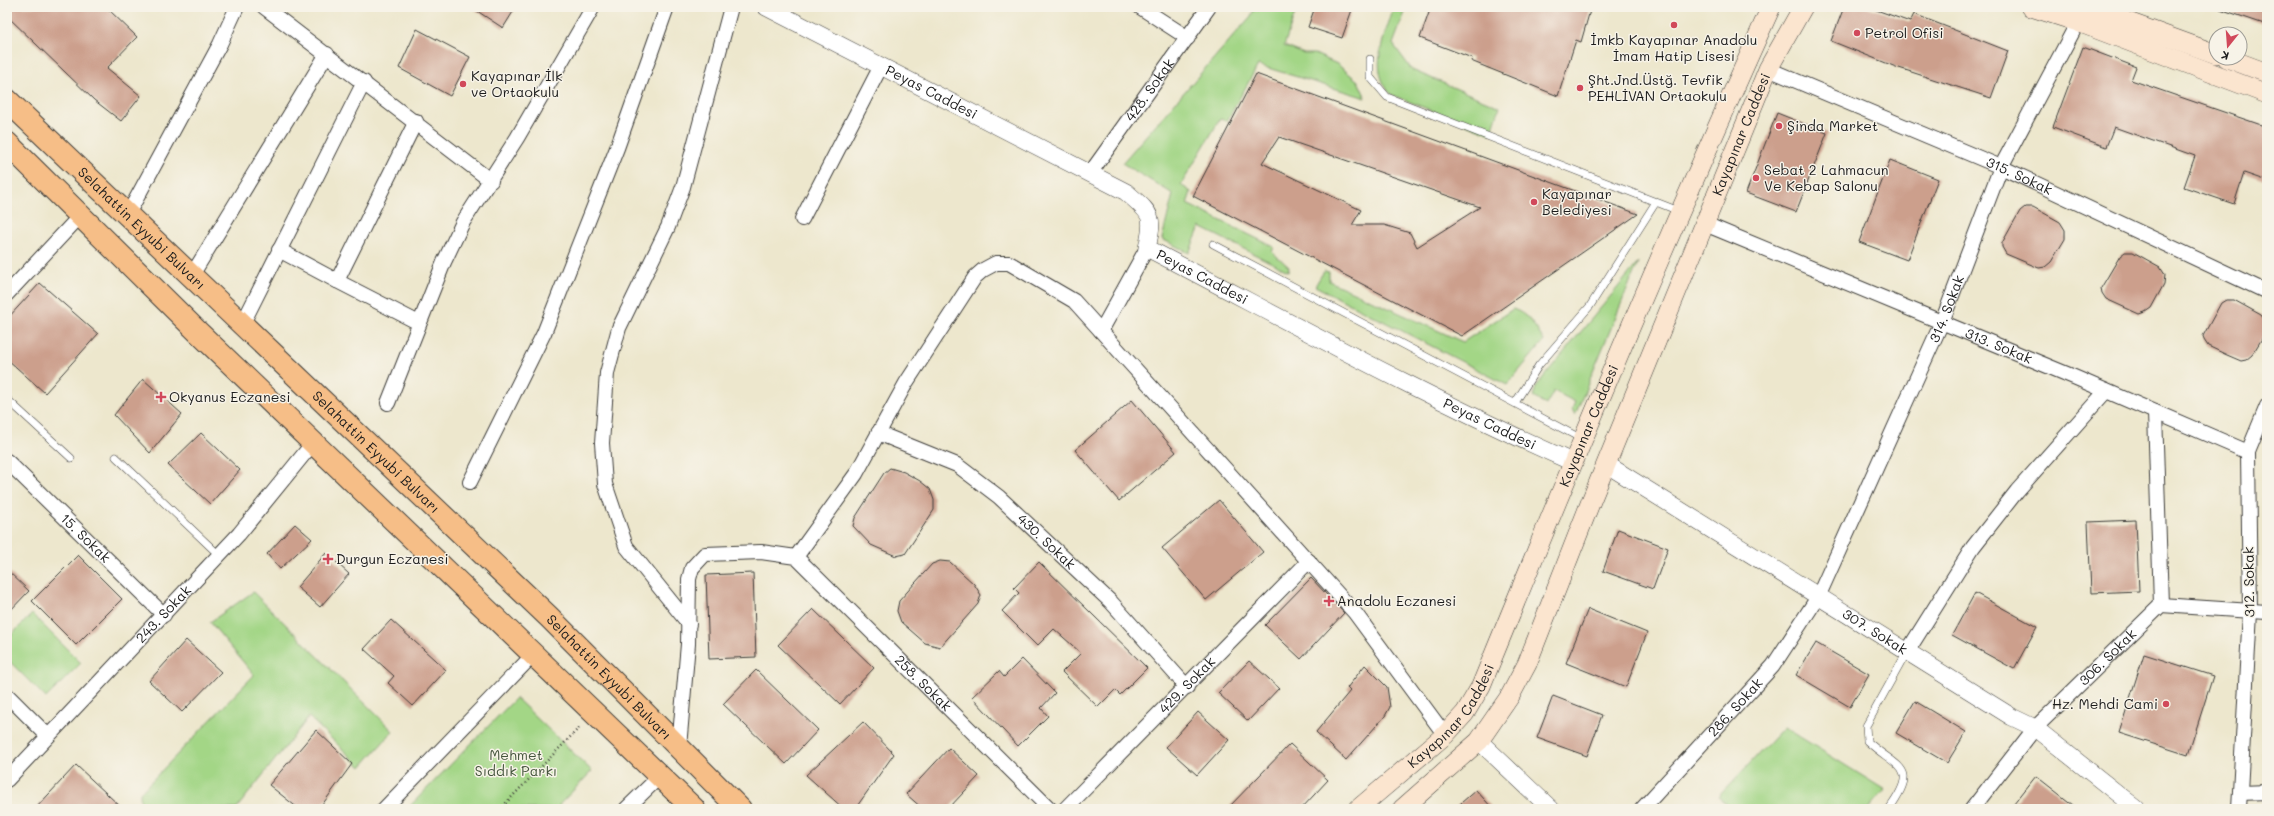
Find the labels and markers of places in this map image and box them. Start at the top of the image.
marker: İmkb Kayapınar Anadolu İmam Hatip Lisesi [1669,20,1679,30]
place label: Petrol Ofisi [1865,23,1944,42]
marker: Petrol Ofisi [1852,28,1862,38]
place label: İmkb Kayapınar Anadolu İmam Hatip Lisesi [1591,30,1757,65]
place label: Kayapınar İlk ve Ortaokulu [471,66,562,101]
place label: Şht.Jnd.Üstğ. Tevfik PEHLİVAN Ortaokulu [1588,70,1727,105]
marker: Kayapınar İlk ve Ortaokulu [458,79,468,89]
marker: Şht.Jnd.Üstğ. Tevfik PEHLİVAN Ortaokulu [1575,83,1585,93]
place label: Şinda Market [1787,116,1878,135]
marker: Şinda Market [1774,121,1784,131]
place label: Sebat 2 Lahmacun Ve Kebap Salonu [1764,160,1889,195]
marker: Sebat 2 Lahmacun Ve Kebap Salonu [1751,173,1761,183]
place label: Kayapınar Belediyesi [1542,184,1612,219]
marker: Kayapınar Belediyesi [1529,197,1539,207]
place label: Okyanus Eczanesi [169,387,291,406]
marker: Okyanus Eczanesi [156,392,166,402]
place label: Durgun Eczanesi [336,549,449,568]
marker: Durgun Eczanesi [323,554,333,564]
place label: Anadolu Eczanesi [1337,591,1456,610]
marker: Anadolu Eczanesi [1324,596,1334,606]
place label: Hz. Mehdi Cami [2052,694,2158,713]
marker: Hz. Mehdi Cami [2161,699,2171,709]

